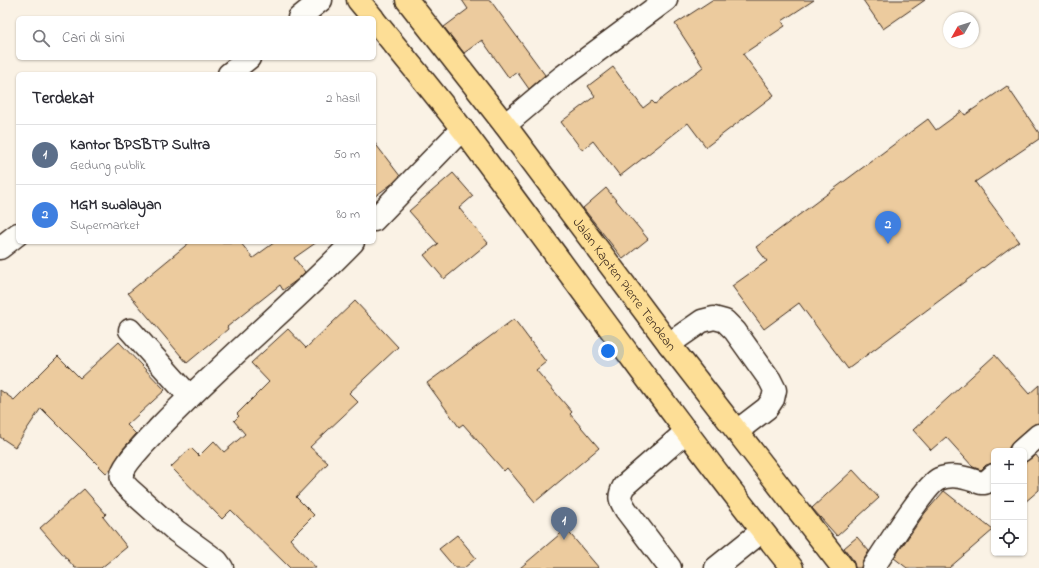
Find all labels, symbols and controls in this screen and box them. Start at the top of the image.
north arrow [943,12,979,48]
search box [16,16,376,60]
icon: search [30,27,52,49]
text: Cari di sini [62,27,125,49]
text: Terdekat [32,86,94,111]
text: 2 hasil [326,89,360,108]
text: Kantor BPSBTP Sultra [70,134,210,156]
text: 1 [43,145,47,164]
text: 50 m [334,145,360,164]
text: Gedung publik [70,156,145,175]
text: MGM swalayan [70,194,161,216]
text: 2 [42,205,48,224]
text: 80 m [336,205,360,224]
pin: 2 [875,211,901,244]
street label: Jalan Kapten Pierre Tendean [567,213,682,356]
text: Supermarket [70,216,140,235]
your location [598,341,618,361]
map controls [991,448,1027,556]
button: + [991,448,1027,484]
button: − [991,484,1027,520]
pin: 1 [551,507,577,540]
button: locate [991,520,1027,556]

